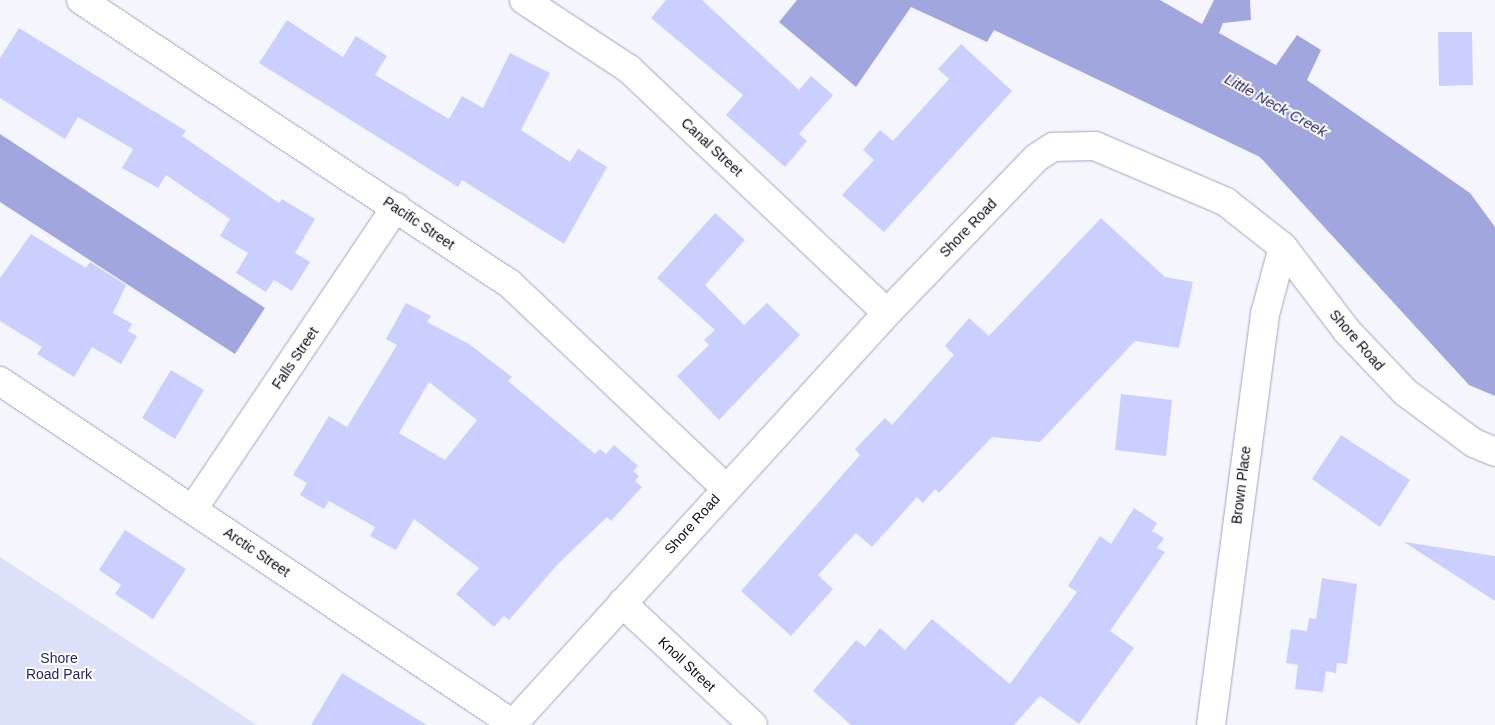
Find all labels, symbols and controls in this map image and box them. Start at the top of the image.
water label: Little Neck Creek [1222,69,1330,141]
street label: Canal Street [678,114,746,180]
street label: Pacific Street [380,193,458,253]
street label: Shore Road [936,195,1000,261]
street label: Shore Road [1326,306,1388,374]
street label: Falls Street [268,324,322,392]
street label: Brown Place [1228,445,1254,525]
street label: Shore Road [661,491,723,557]
street label: Arctic Street [221,524,293,580]
street label: Knoll Street [655,633,719,695]
park label: Shore Road Park [26,650,92,682]

